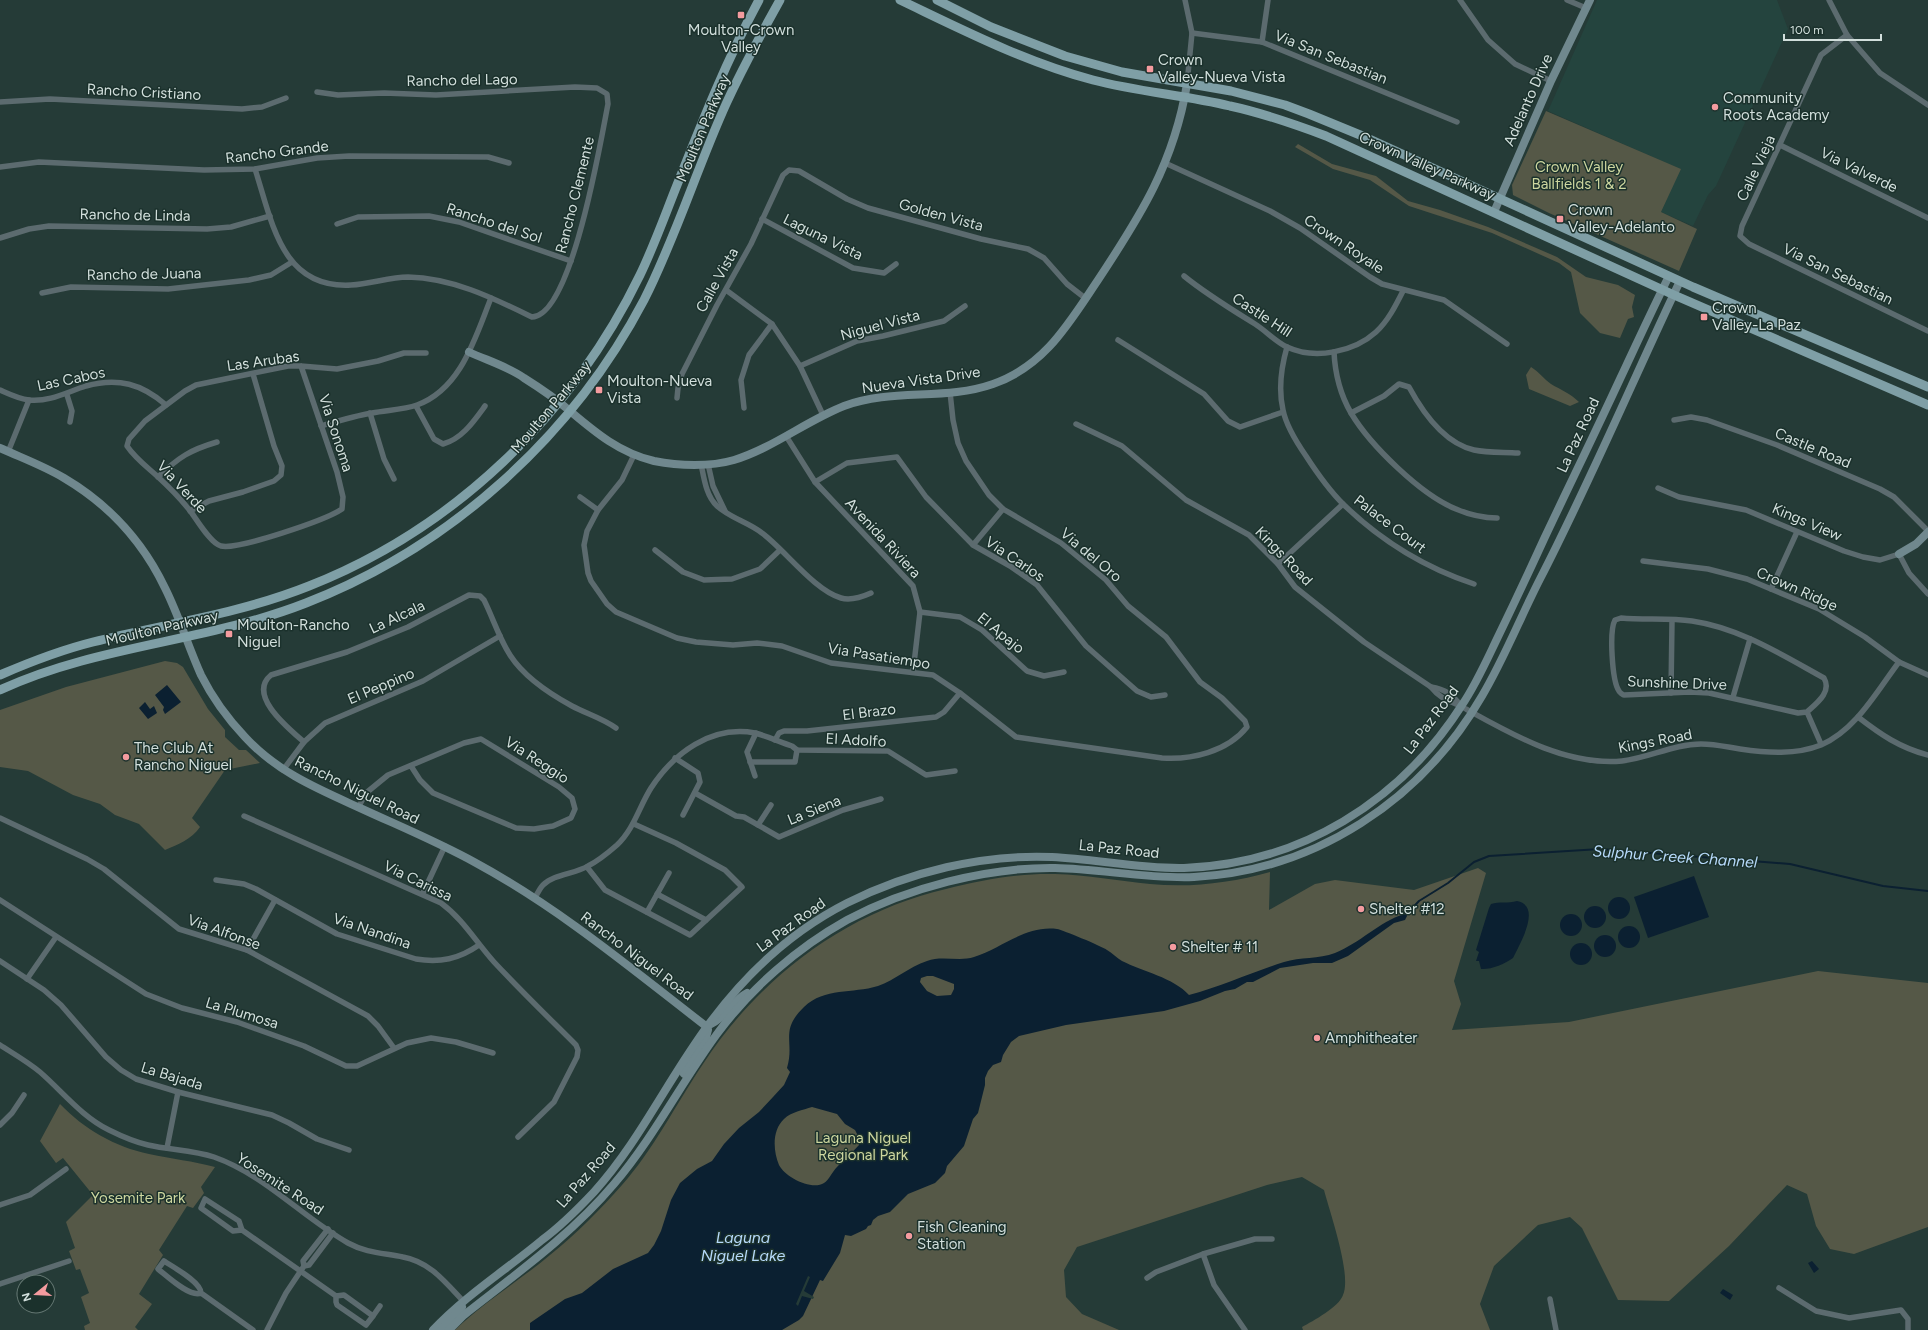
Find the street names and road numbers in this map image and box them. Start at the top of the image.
street label: Via San Sebastian [1272,26,1390,88]
street label: Adelanto Drive [1500,51,1556,149]
street label: Rancho del Lago [406,70,518,90]
street label: Moulton Parkway [672,71,734,184]
street label: Rancho Cristiano [86,80,202,104]
street label: Crown Valley Parkway [1356,128,1498,204]
street label: Calle Vieja [1733,132,1779,204]
street label: Rancho Clemente [552,135,598,255]
street label: Rancho Grande [224,137,330,167]
street label: Via Valverde [1817,144,1901,196]
street label: Golden Vista [897,195,985,235]
street label: Rancho del Sol [444,199,544,247]
street label: Rancho de Linda [79,205,191,225]
street label: Laguna Vista [780,210,866,264]
street label: Crown Royale [1300,211,1388,277]
street label: Via San Sebastian [1780,240,1896,308]
street label: Calle Vista [692,245,742,315]
street label: Rancho de Juana [86,264,202,284]
street label: Castle Hill [1229,289,1295,341]
street label: Niguel Vista [838,306,922,344]
street label: Las Arubas [226,347,300,375]
street label: Moulton Parkway [507,357,595,457]
street label: Las Cabos [35,363,107,395]
street label: Nueva Vista Drive [861,363,981,397]
street label: Via Sonoma [315,392,357,474]
street label: La Paz Road [1553,395,1603,475]
street label: Castle Road [1772,424,1854,472]
street label: Via Verde [153,457,211,517]
street label: Palace Court [1350,491,1430,557]
street label: Avenida Riviera [841,494,925,582]
street label: Kings View [1769,499,1845,545]
street label: Kings Road [1251,523,1317,589]
street label: Via del Oro [1057,524,1126,586]
street label: Via Carlos [982,533,1048,585]
street label: Crown Ridge [1754,563,1840,615]
street label: La Alcala [366,596,428,638]
street label: Moulton Parkway [104,606,220,650]
street label: El Apajo [974,609,1028,658]
street label: Via Pasatiempo [826,639,932,673]
street label: El Peppino [345,664,417,708]
street label: Sunshine Drive [1627,672,1727,694]
street label: La Paz Road [1399,682,1463,758]
street label: El Brazo [841,700,897,724]
street label: Kings Road [1616,725,1694,757]
street label: El Adolfo [825,729,887,751]
street label: Via Reggio [502,733,573,787]
street label: Rancho Niguel Road [292,752,422,828]
street label: La Siena [785,791,843,829]
street label: La Paz Road [1078,836,1160,862]
street label: Via Carissa [381,857,455,905]
street label: La Paz Road [753,894,829,956]
street label: Rancho Niguel Road [577,908,697,1004]
street label: Via Nandina [331,909,413,953]
street label: Via Alfonse [185,910,263,954]
street label: La Plumosa [203,993,281,1033]
street label: La Bajada [139,1058,205,1094]
street label: La Paz Road [553,1139,619,1211]
street label: Yosemite Road [233,1149,327,1219]

